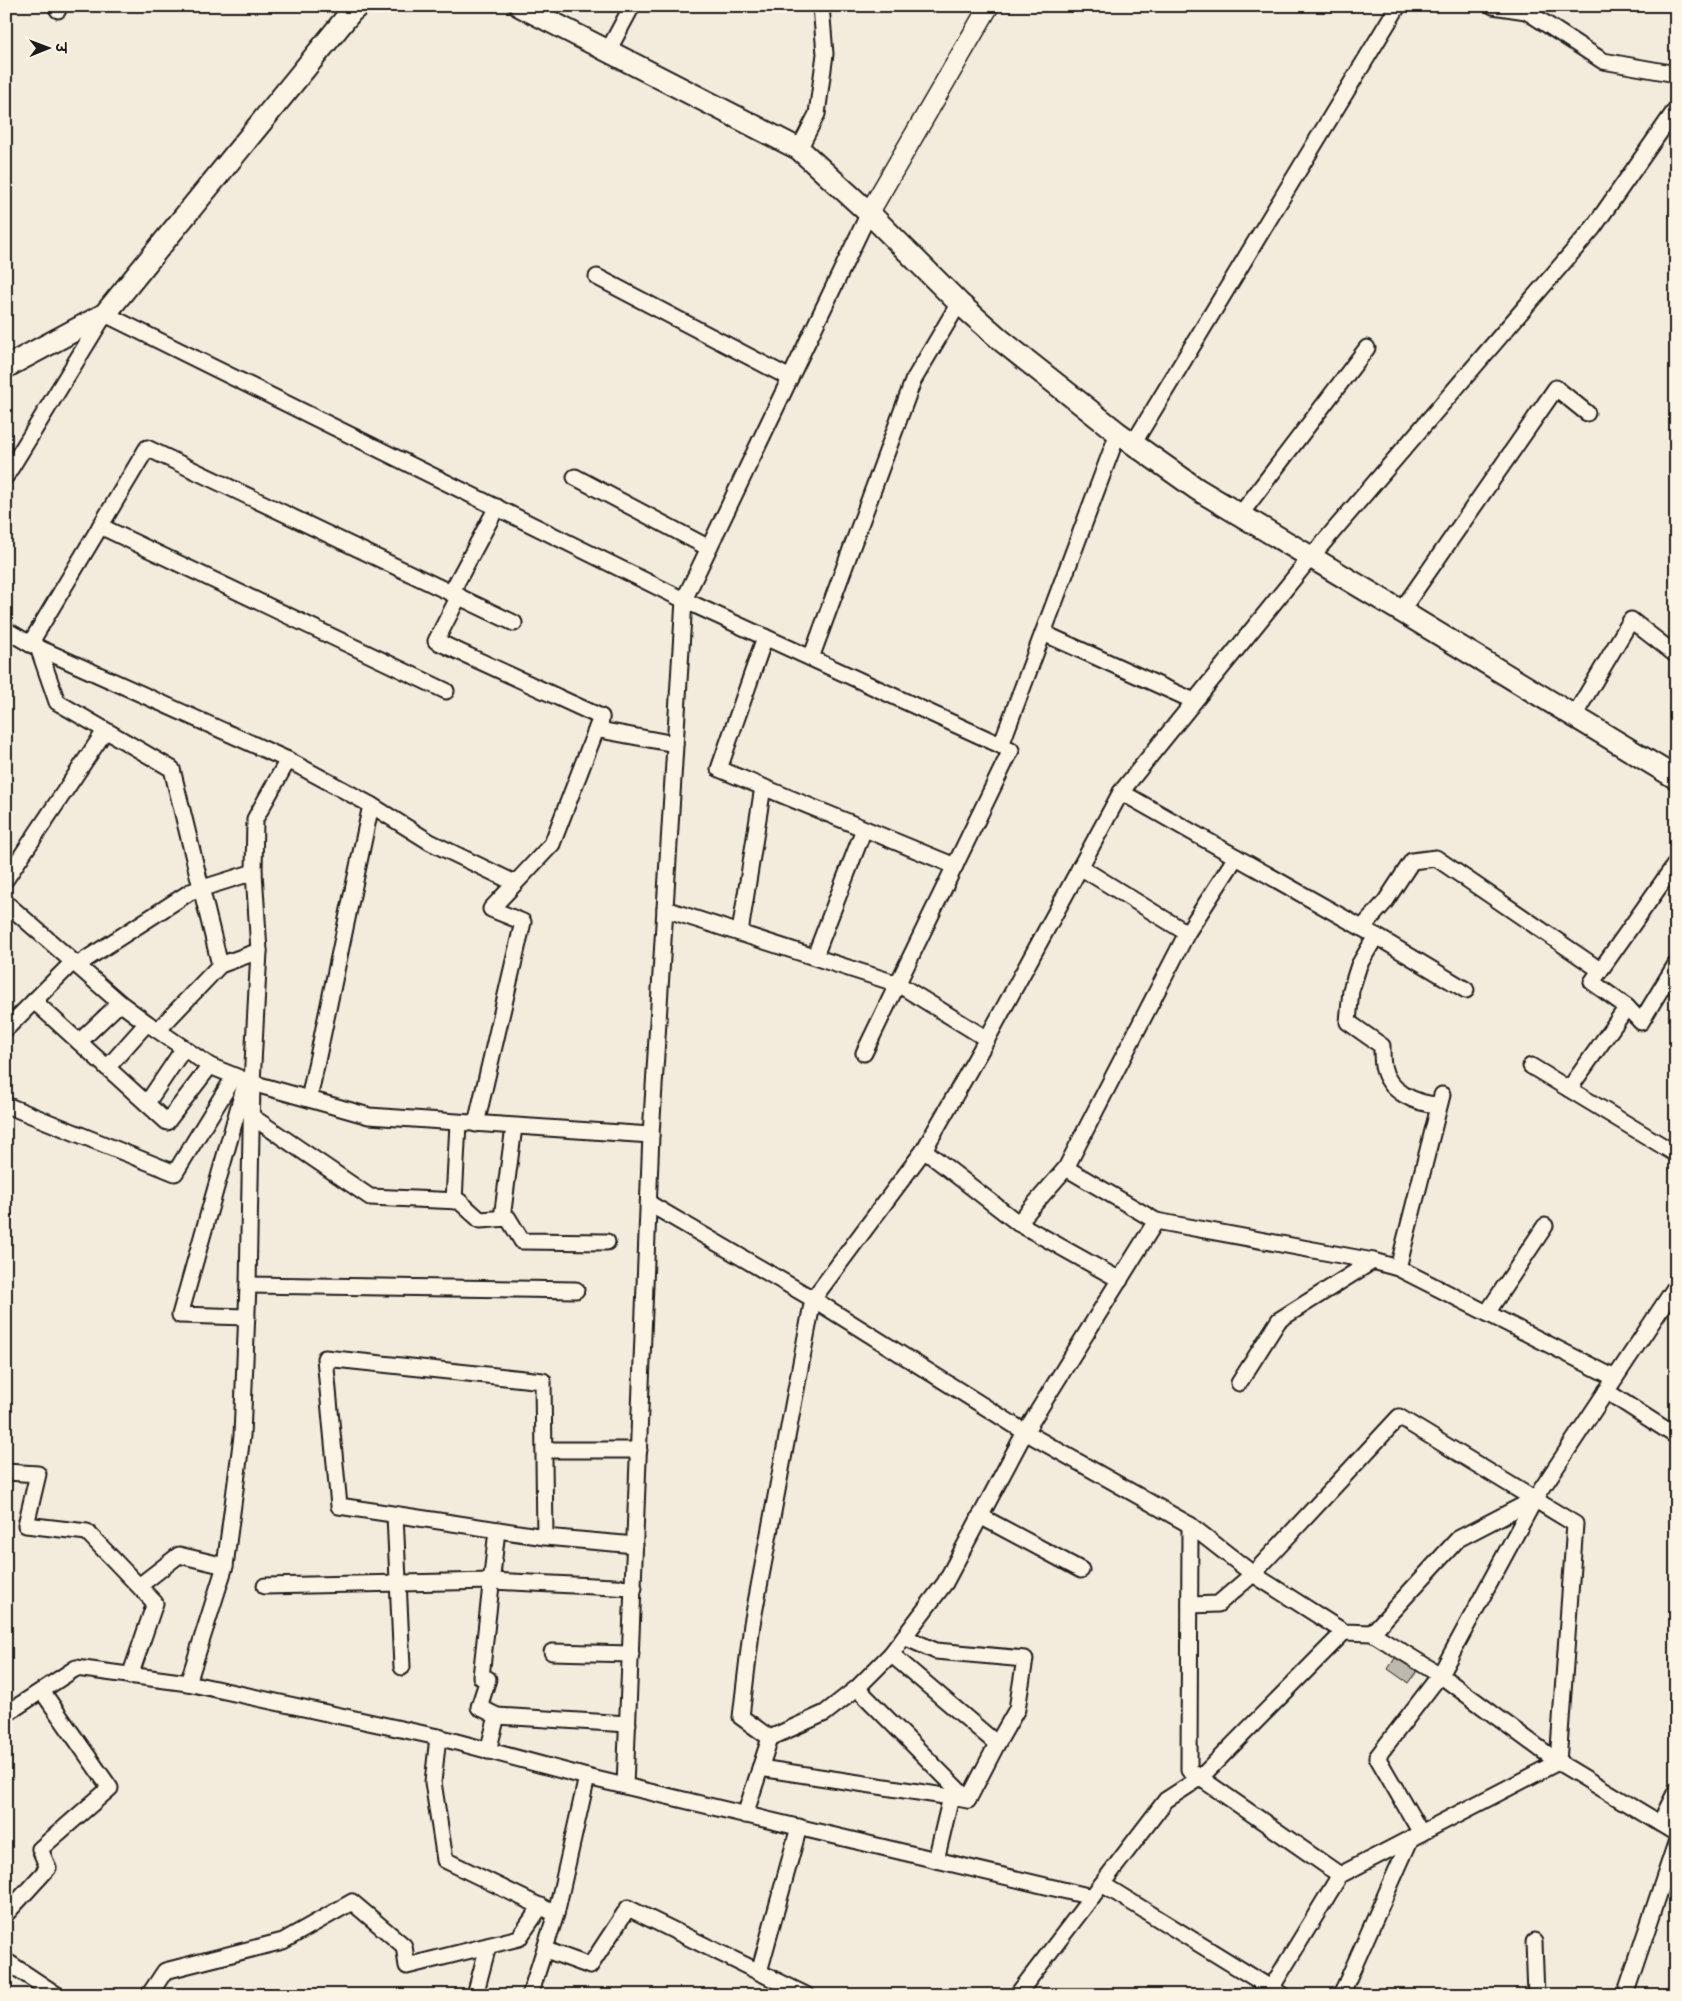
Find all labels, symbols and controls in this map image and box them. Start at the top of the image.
north arrow [22,22,72,72]
text: उ [52,41,70,54]

